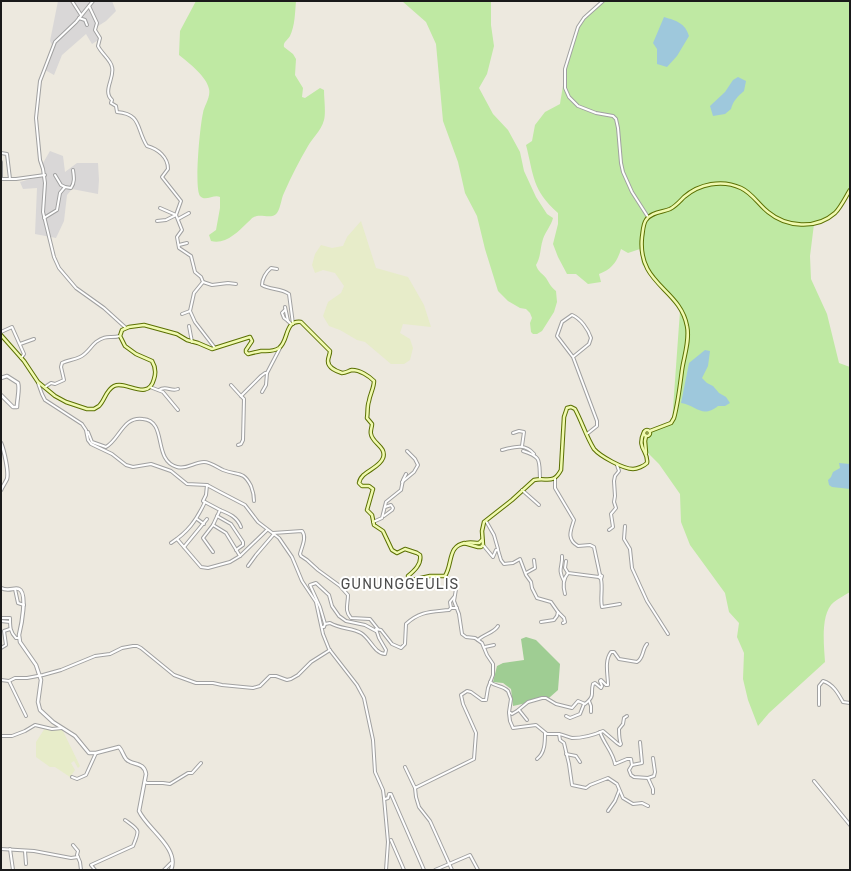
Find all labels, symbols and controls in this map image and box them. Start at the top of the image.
district label: GUNUNGGEULIS [341,576,459,593]

